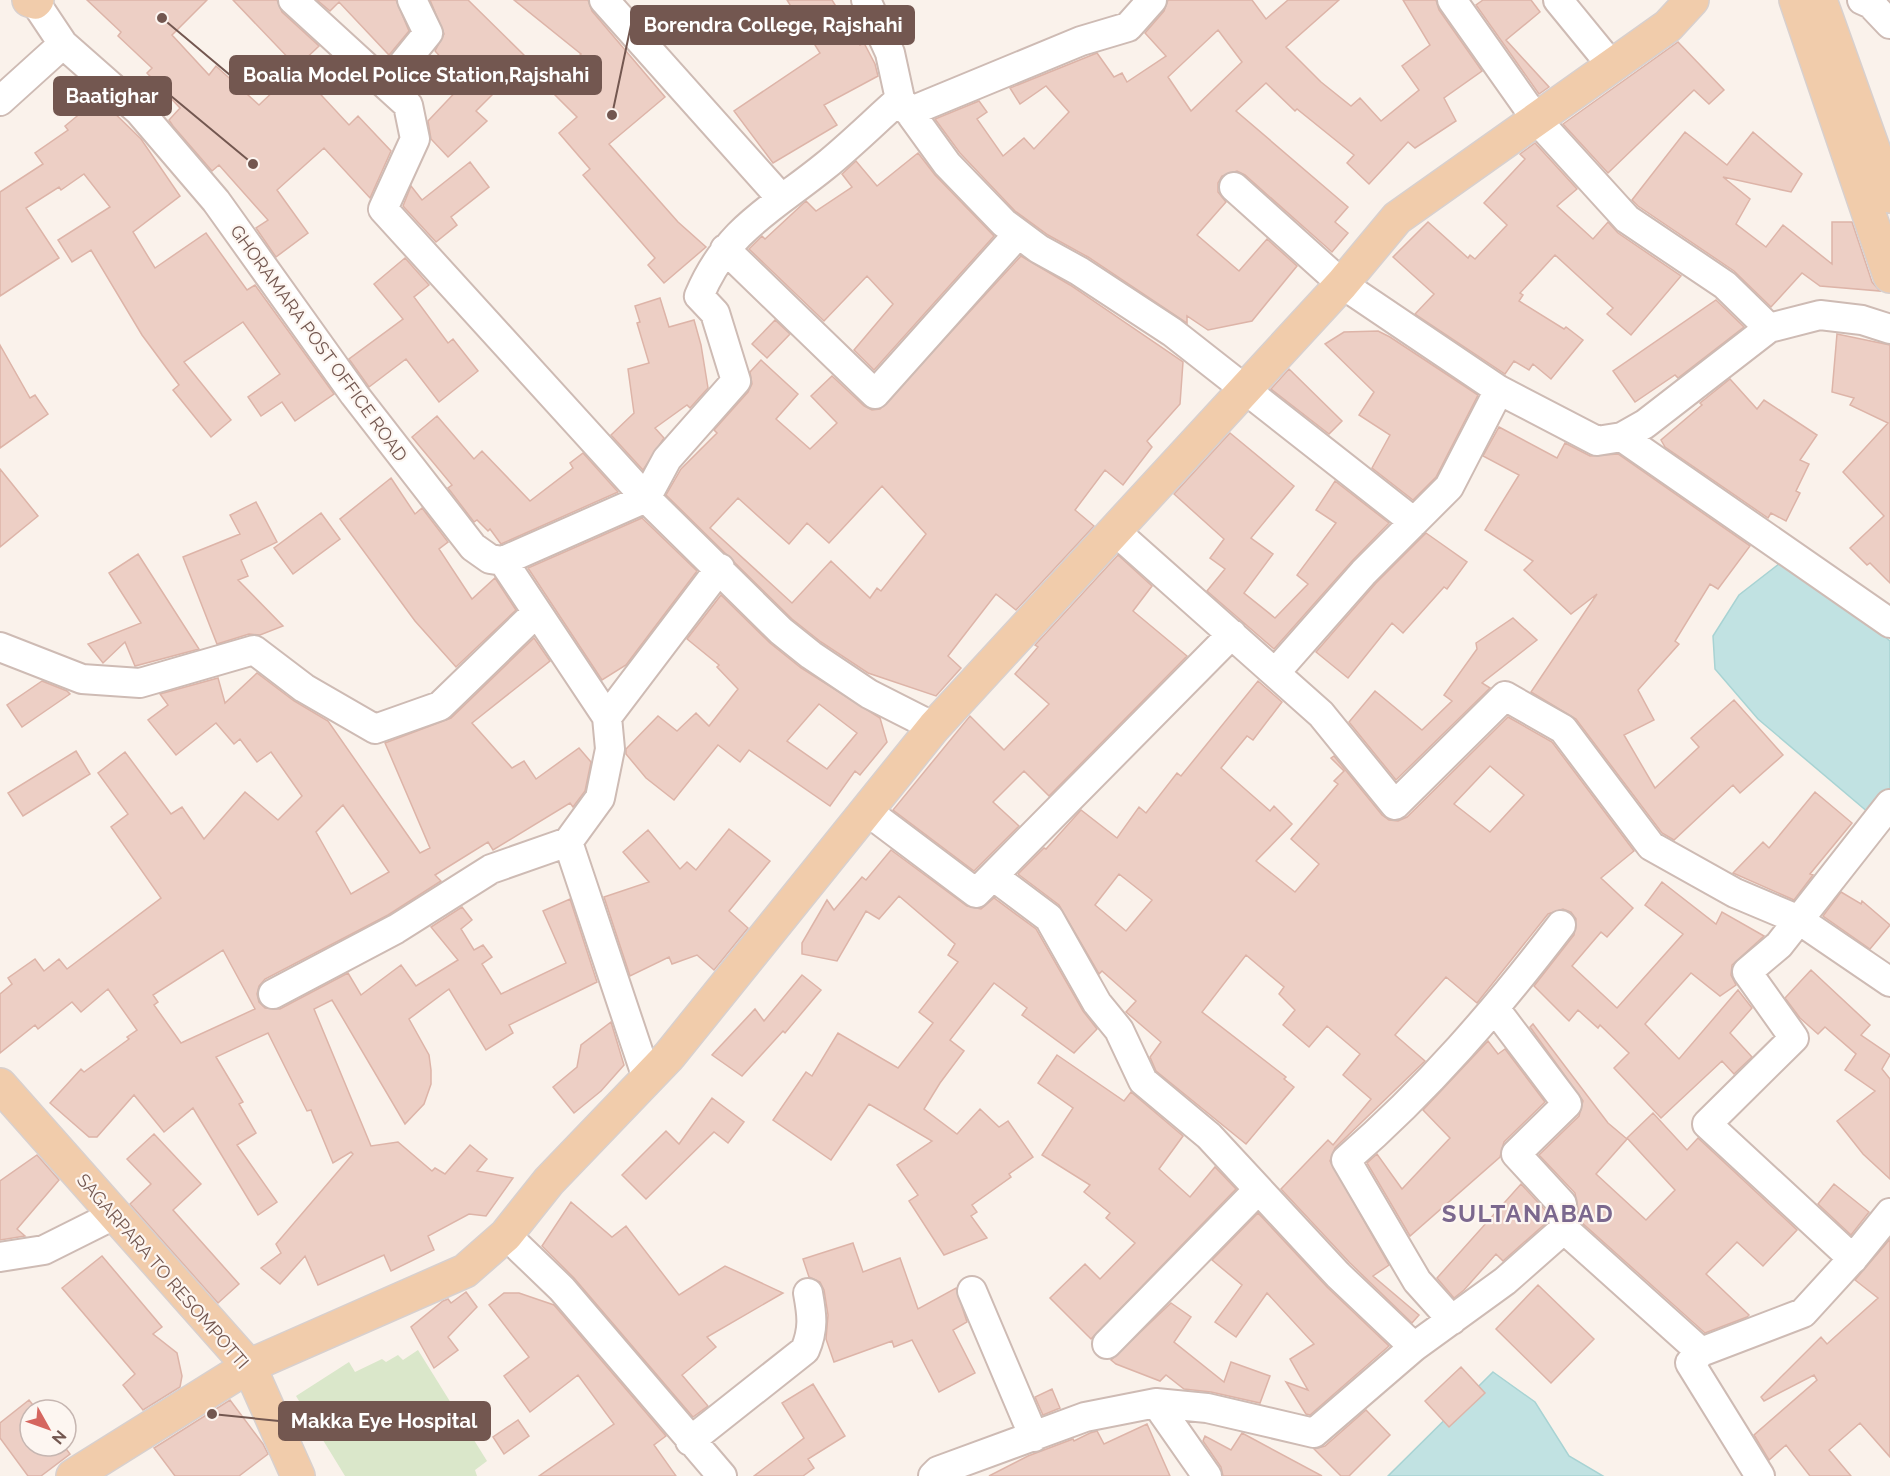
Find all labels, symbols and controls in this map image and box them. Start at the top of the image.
callout: Borendra College, Rajshahi [631,6,914,44]
text: Borendra College, Rajshahi [643,13,903,37]
callout: Boalia Model Police Station,Rajshahi [230,56,601,94]
text: Boalia Model Police Station,Rajshahi [243,63,589,87]
callout: Baatighar [54,77,171,115]
text: Baatighar [65,84,159,108]
street label: GHORAMARA POST OFFICE ROAD [226,221,412,465]
street label: SAGARPARA TO RESOMPOTTI [73,1169,253,1373]
district label: SULTANABAD [1442,1199,1614,1228]
north arrow [18,1398,78,1458]
callout: Makka Eye Hospital [279,1402,490,1440]
text: Makka Eye Hospital [291,1409,478,1433]
text: N [48,1427,70,1448]

